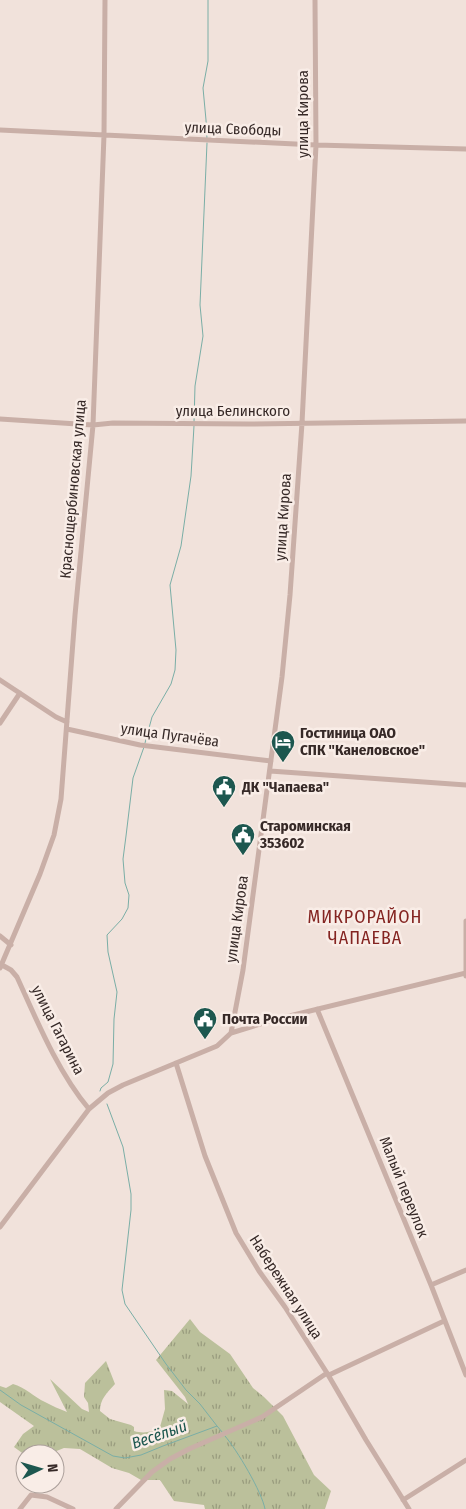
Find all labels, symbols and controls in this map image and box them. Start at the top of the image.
street label: улица Кирова [294,70,312,158]
street label: улица Свободы [184,118,282,140]
street label: Краснощербиновская улица [56,399,90,579]
street label: улица Белинского [176,402,290,420]
street label: улица Кирова [271,473,295,561]
street label: улица Пугачёва [120,719,220,751]
place label: Гостиница ОАО СПК "Канеловское" [300,724,425,759]
hotel icon: Гостиница ОАО СПК "Канеловское" [270,729,296,763]
public building icon: ДК "Чапаева" [211,774,237,808]
place label: ДК "Чапаева" [241,778,329,796]
place label: Староминская 353602 [259,817,351,852]
public building icon: Староминская 353602 [230,822,256,856]
street label: улица Кирова [222,874,252,964]
district label: МИКРОРАЙОН ЧАПАЕВА [308,906,423,949]
street label: улица Гагарина [28,982,88,1078]
public building icon: Почта России [192,1006,218,1040]
place label: Почта России [222,1010,308,1028]
street label: Малый переулок [376,1134,432,1240]
street label: Набережная улица [246,1232,326,1342]
water label: Весёлый [129,1416,189,1453]
north arrow [15,1444,65,1494]
text: N [44,1463,61,1473]

